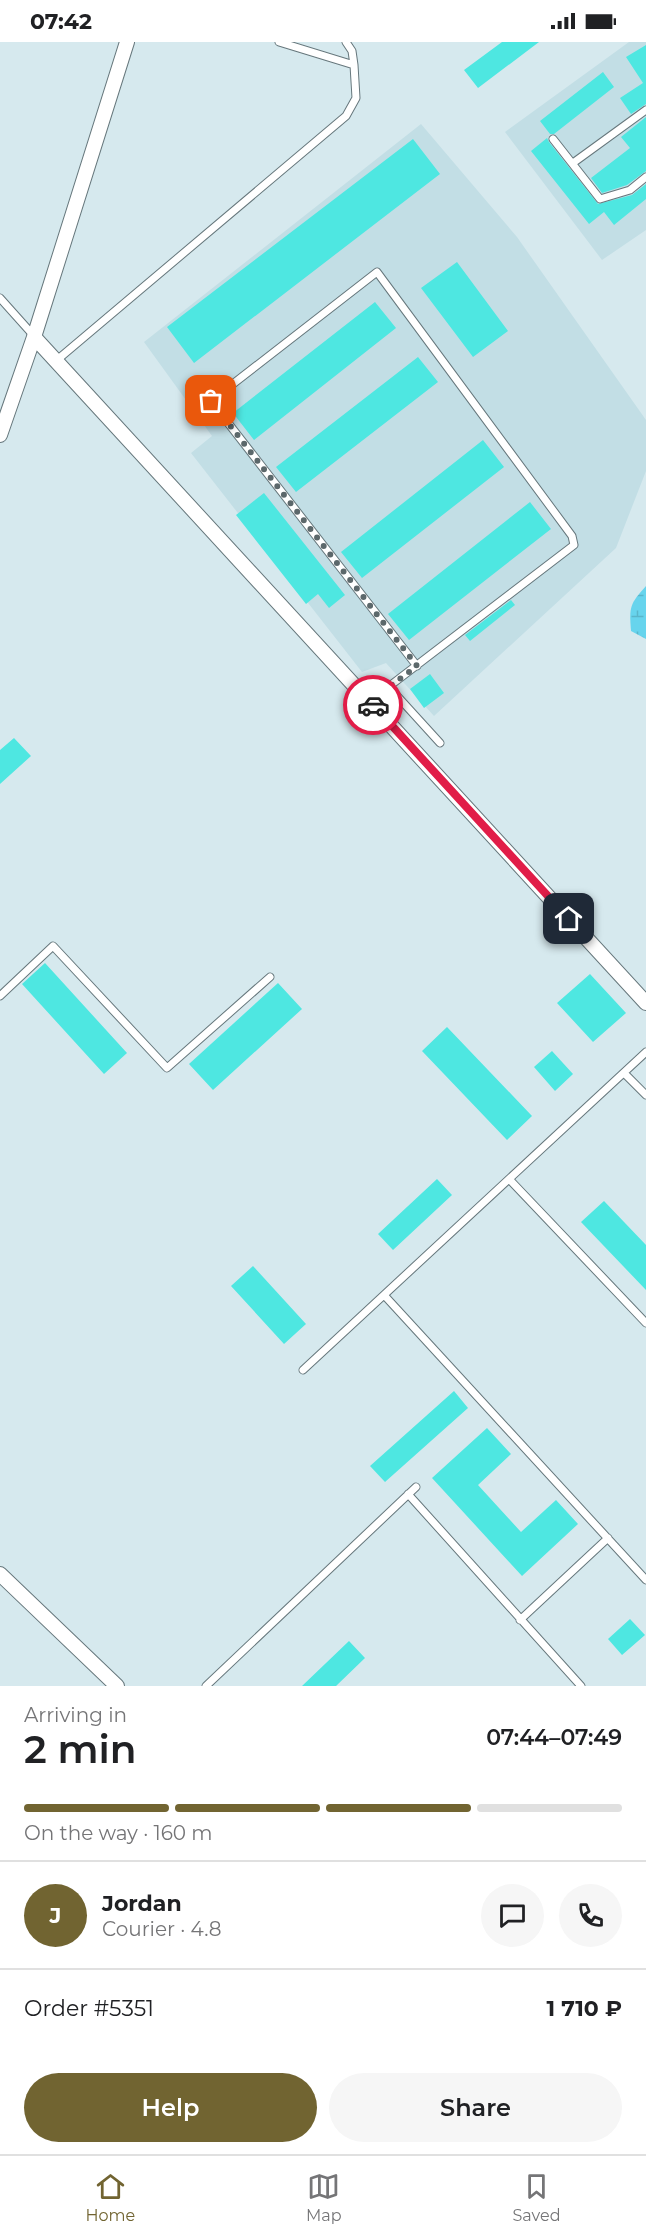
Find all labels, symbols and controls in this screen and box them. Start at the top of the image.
text: 07:42 [30,8,92,35]
pin [185,375,236,426]
icon: bag [194,384,227,417]
courier [343,675,403,735]
icon: car [357,689,390,722]
pin [543,893,594,944]
icon: home [552,902,585,935]
text: Arriving in [24,1703,127,1727]
text: 07:44–07:49 [486,1724,622,1751]
text: 2 min [24,1725,137,1773]
text: On the way · 160 m [24,1821,213,1845]
button: chat [481,1884,544,1947]
button: phone [559,1884,622,1947]
text: Jordan [102,1890,182,1917]
text: J [50,1902,61,1929]
text: Courier · 4.8 [102,1917,221,1941]
text: Order #5351 [24,1995,154,2022]
text: 1 710 ₽ [546,1995,622,2022]
button: Help [24,2073,317,2142]
button: Share [329,2073,622,2142]
tab: Home [85,2170,135,2225]
tab: Map [306,2170,342,2225]
tab: Saved [512,2170,561,2225]

